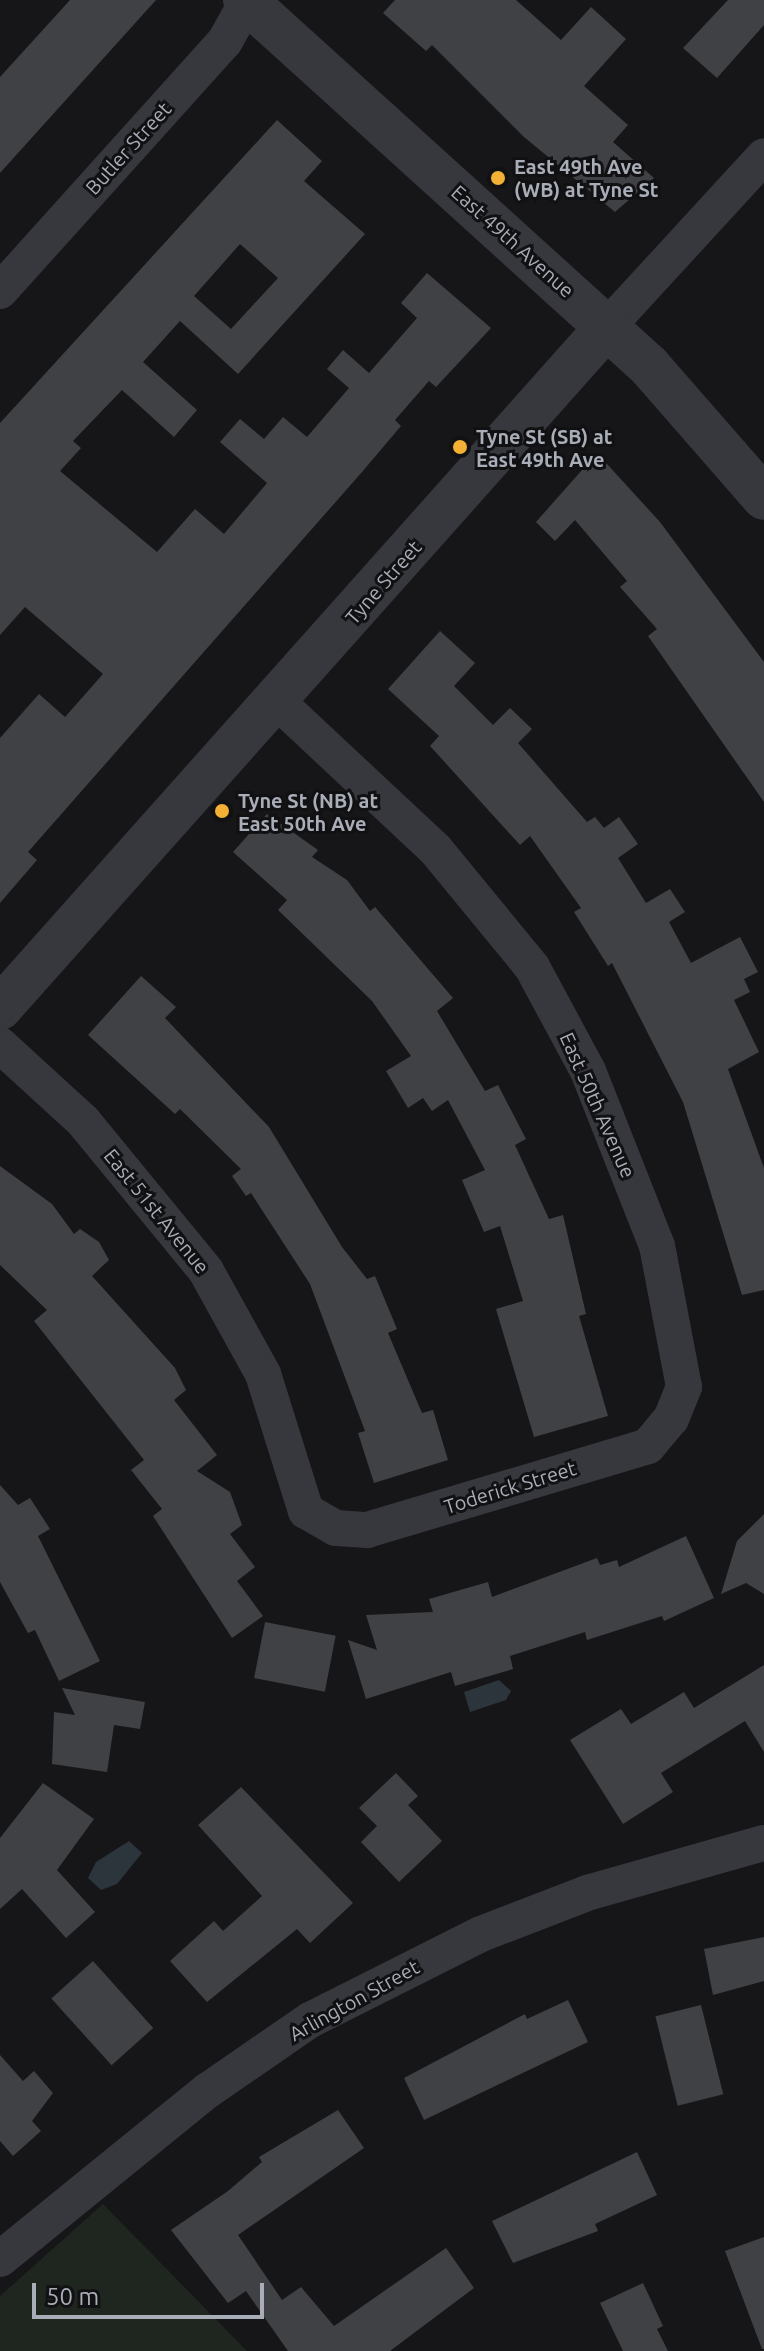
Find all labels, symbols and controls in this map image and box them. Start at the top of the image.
street label: Butler Street [80,97,176,199]
place label: East 49th Ave (WB) at Tyne St [514,154,658,201]
marker: East 49th Ave (WB) at Tyne St [489,169,507,187]
street label: East 49th Avenue [447,180,579,302]
place label: Tyne St (SB) at East 49th Ave [476,424,612,471]
marker: Tyne St (SB) at East 49th Ave [451,438,469,456]
street label: Tyne Street [340,535,426,629]
place label: Tyne St (NB) at East 50th Ave [238,788,378,835]
marker: Tyne St (NB) at East 50th Ave [213,802,231,820]
street label: East 50th Avenue [555,1029,641,1181]
street label: East 51st Avenue [99,1144,215,1278]
street label: Toderick Street [441,1456,579,1518]
street label: Arlington Street [285,1954,423,2046]
scale bar [36,2267,268,2317]
text: 50 m [46,2283,99,2310]

